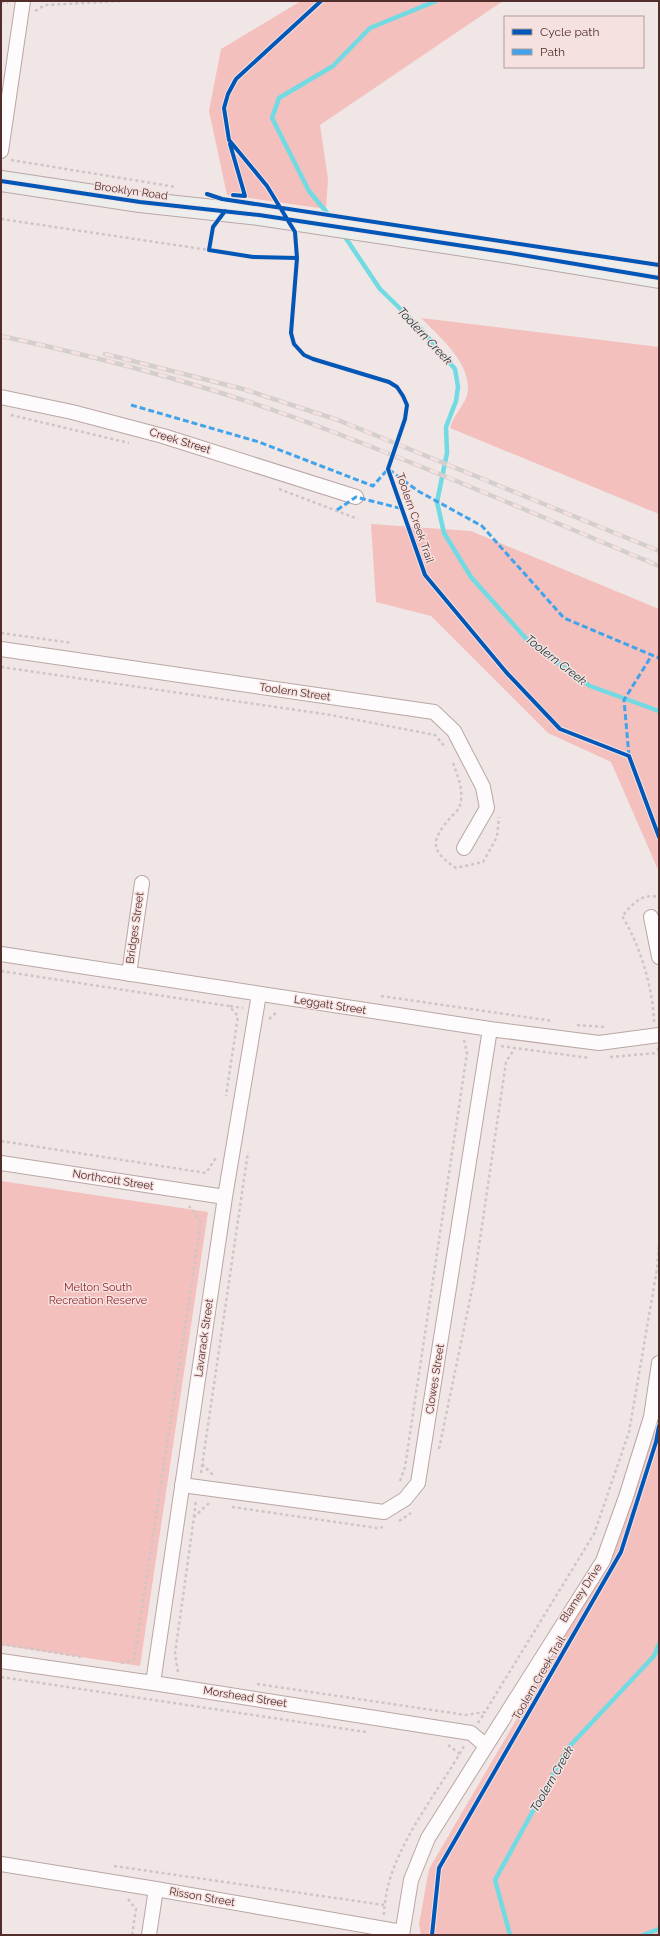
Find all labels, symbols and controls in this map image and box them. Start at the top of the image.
legend [504,16,644,68]
text: Cycle path [540,25,599,39]
text: Path [540,45,565,59]
street label: Brooklyn Road [93,179,169,203]
water label: Toolern Creek [395,304,456,368]
street label: Creek Street [148,426,212,457]
street label: Toolern Creek Trail [393,471,437,565]
water label: Toolern Creek [523,632,590,689]
street label: Toolern Street [259,681,332,703]
street label: Bridges Street [124,891,147,965]
street label: Leggatt Street [293,993,367,1017]
street label: Northcott Street [71,1167,155,1193]
park label: Melton South Recreation Reserve [49,1281,148,1307]
street label: Lavarack Street [192,1298,216,1378]
street label: Clowes Street [423,1343,447,1415]
street label: Blamey Drive [557,1561,605,1625]
street label: Toolern Creek Trail [510,1634,568,1722]
street label: Morshead Street [202,1684,288,1710]
water label: Toolern Creek [527,1743,577,1815]
street label: Risson Street [168,1885,236,1909]

